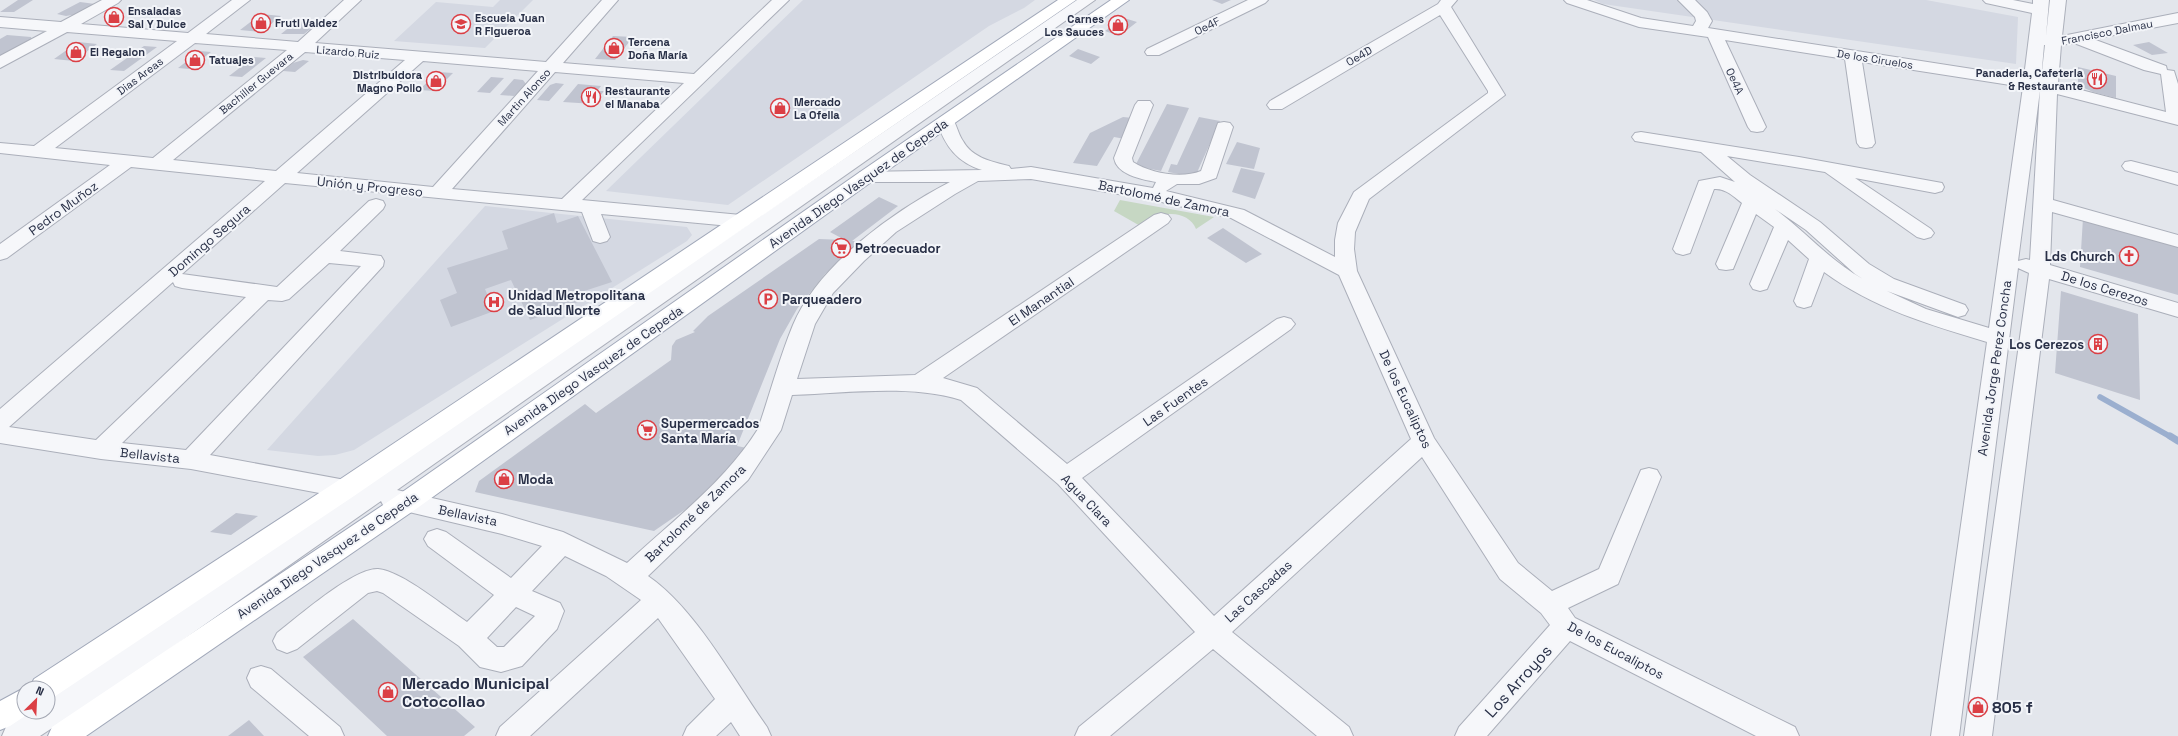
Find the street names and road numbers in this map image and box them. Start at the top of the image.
street label: Oe4F [1192,14,1222,38]
street label: Francisco Dalmau [2060,16,2154,48]
street label: Lizardo Ruiz [316,42,380,62]
street label: Oe4D [1343,43,1375,69]
street label: De los Ciruelos [1836,46,1914,72]
street label: Bachiller Guevara [216,49,296,117]
street label: Dias Areas [114,54,166,98]
street label: Martin Alonso [494,65,554,129]
street label: Oe4A [1723,65,1747,97]
street label: Avenida Diego Vasquez de Cepeda [765,115,952,252]
street label: Unión y Progreso [316,172,424,201]
street label: Bartolomé de Zamora [1097,176,1232,221]
street label: Pedro Muñoz [25,177,101,239]
street label: Domingo Segura [165,200,254,281]
street label: De los Cerezos [2059,267,2151,310]
street label: El Manantial [1005,273,1077,330]
street label: Avenida Jorge Perez Concha [1974,279,2015,457]
street label: Avenida Diego Vasquez de Cepeda [500,302,687,439]
street label: De los Eucaliptos [1375,347,1436,451]
street label: Las Fuentes [1140,373,1211,430]
street label: Bellavista [119,444,181,467]
street label: Bartolomé de Zamora [641,460,750,566]
street label: Agua Clara [1057,471,1116,531]
street label: Avenida Diego Vasquez de Cepeda [233,488,422,623]
street label: Bellavista [437,501,500,530]
street label: Las Cascadas [1221,557,1296,626]
street label: De los Eucaliptos [1565,618,1667,683]
street label: Los Arroyos [1480,641,1557,722]

